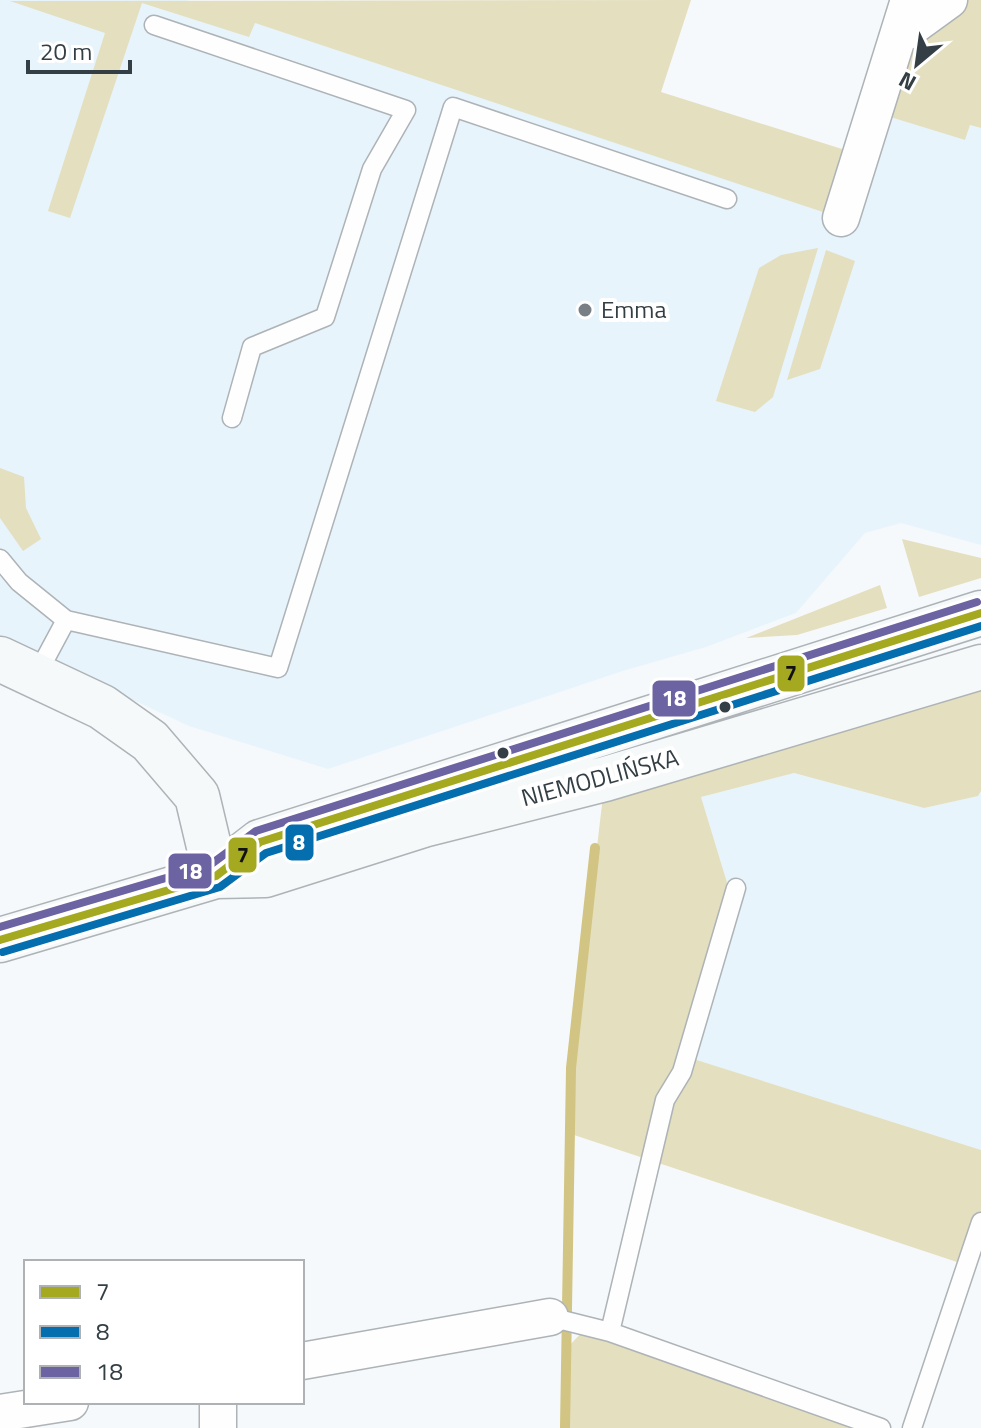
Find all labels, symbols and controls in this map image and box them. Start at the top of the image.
scale bar [28,24,130,74]
north arrow [877,24,957,104]
text: 20 m [40,33,92,69]
text: N [892,63,922,100]
place label: Emma [601,291,666,327]
marker: Emma [576,301,594,319]
line badge: 7 [776,654,806,693]
text: 7 [785,656,797,690]
line badge: 18 [651,679,697,718]
text: 18 [662,681,686,715]
unlabelled marker [717,699,733,715]
street label: NIEMODLIŃSKA [517,739,682,815]
unlabelled marker [495,745,511,761]
line badge: 8 [284,823,315,862]
text: 8 [293,825,305,859]
line badge: 7 [227,836,258,874]
text: 7 [237,838,249,872]
line badge: 18 [167,852,213,890]
text: 18 [178,854,202,888]
legend [24,1260,304,1404]
text: 7 [96,1273,109,1309]
text: 8 [96,1313,109,1349]
text: 18 [96,1353,123,1389]

